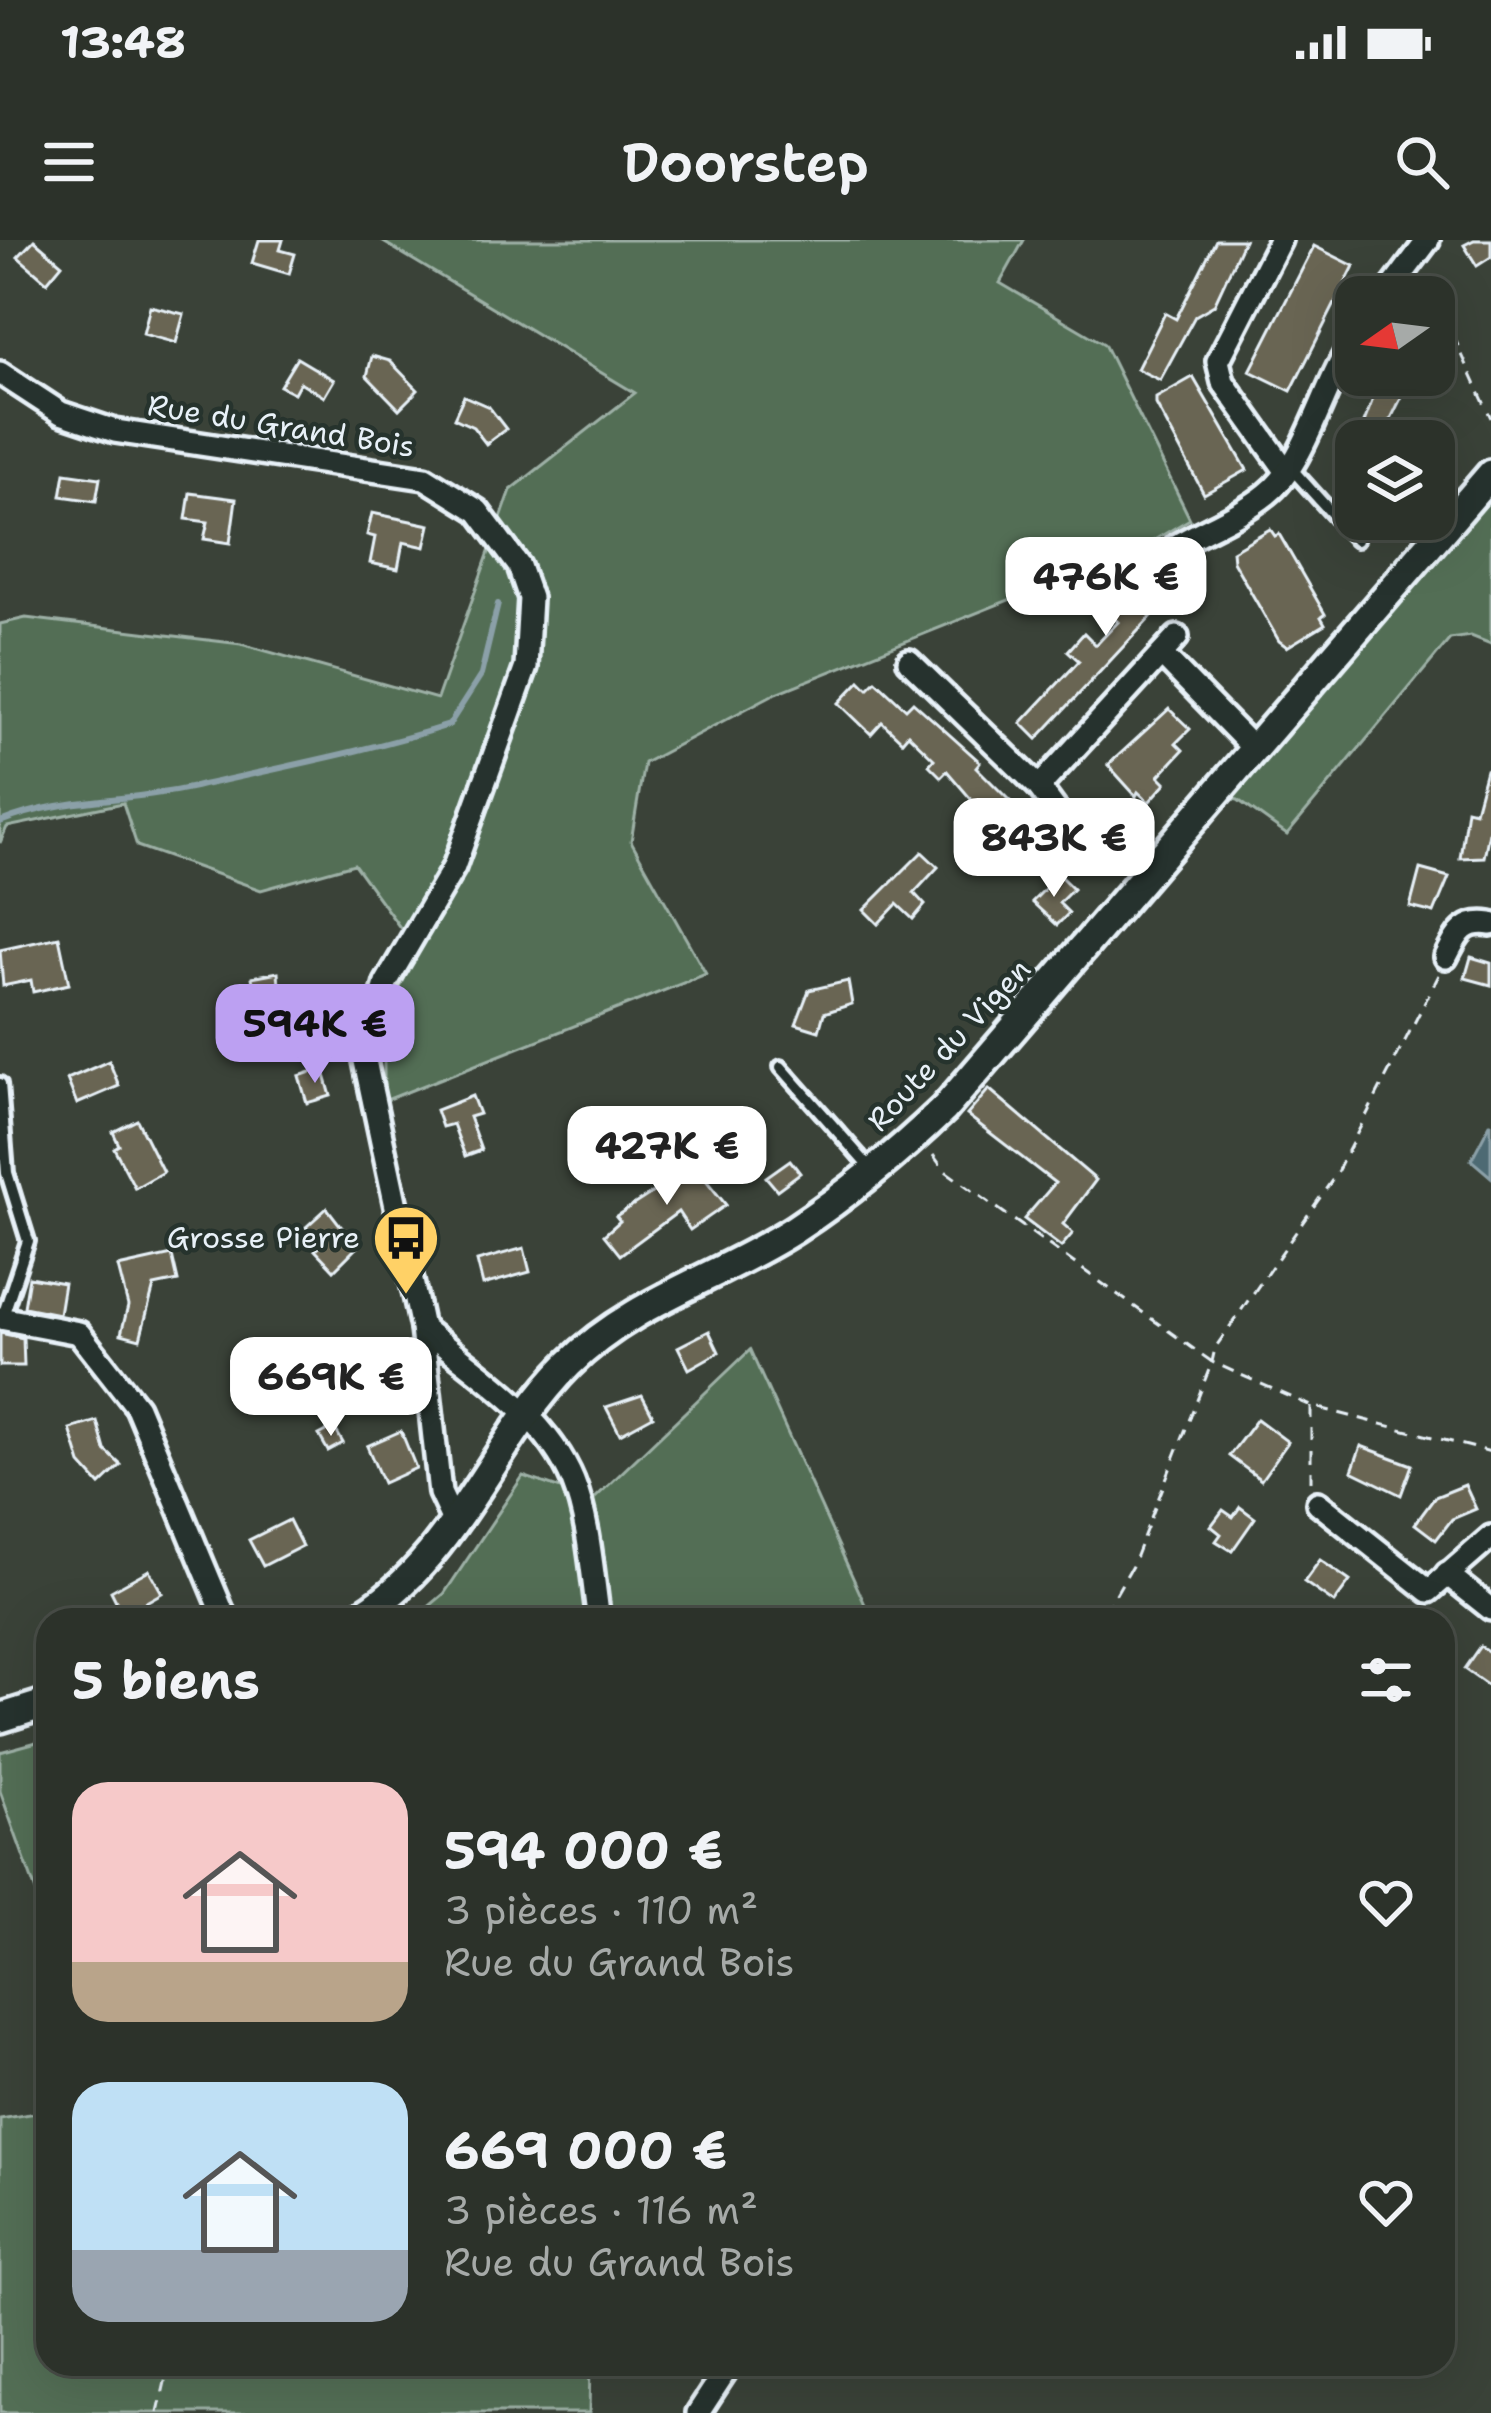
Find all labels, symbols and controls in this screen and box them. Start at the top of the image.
text: 13:48 [60,12,186,72]
text: Doorstep [622,126,869,198]
icon: menu [36,129,102,195]
icon: search [1389,129,1455,195]
north arrow [1335,276,1455,396]
map controls [1335,276,1455,540]
street label: Rue du Grand Bois [145,384,417,467]
button: layers [1335,420,1455,540]
pin: 476K € [1008,537,1204,639]
text: 476K € [1032,550,1180,602]
pin: 843K € [956,798,1152,900]
text: 843K € [981,811,1127,863]
street label: Route du Vigen [858,949,1039,1140]
pin: 594K € [217,984,413,1086]
text: 594K € [243,997,387,1049]
pin: 427K € [569,1106,765,1208]
text: 427K € [594,1119,740,1171]
bus stop icon: Grosse Pierre [371,1203,441,1297]
place label: Grosse Pierre [167,1217,360,1258]
pin: 669K € [233,1337,429,1439]
text: 669K € [257,1350,405,1402]
text: 5 biens [72,1646,260,1714]
icon: filters [1353,1647,1419,1713]
text: 594 000 € [444,1816,723,1884]
icon: home [168,1830,312,1974]
icon: heart [1353,1869,1419,1935]
text: 3 pièces · 110 m² [444,1884,758,1936]
text: Rue du Grand Bois [444,1936,795,1988]
text: 669 000 € [444,2116,727,2184]
icon: home [168,2130,312,2274]
icon: heart [1353,2169,1419,2235]
text: 3 pièces · 116 m² [444,2184,758,2236]
text: Rue du Grand Bois [444,2236,795,2288]

